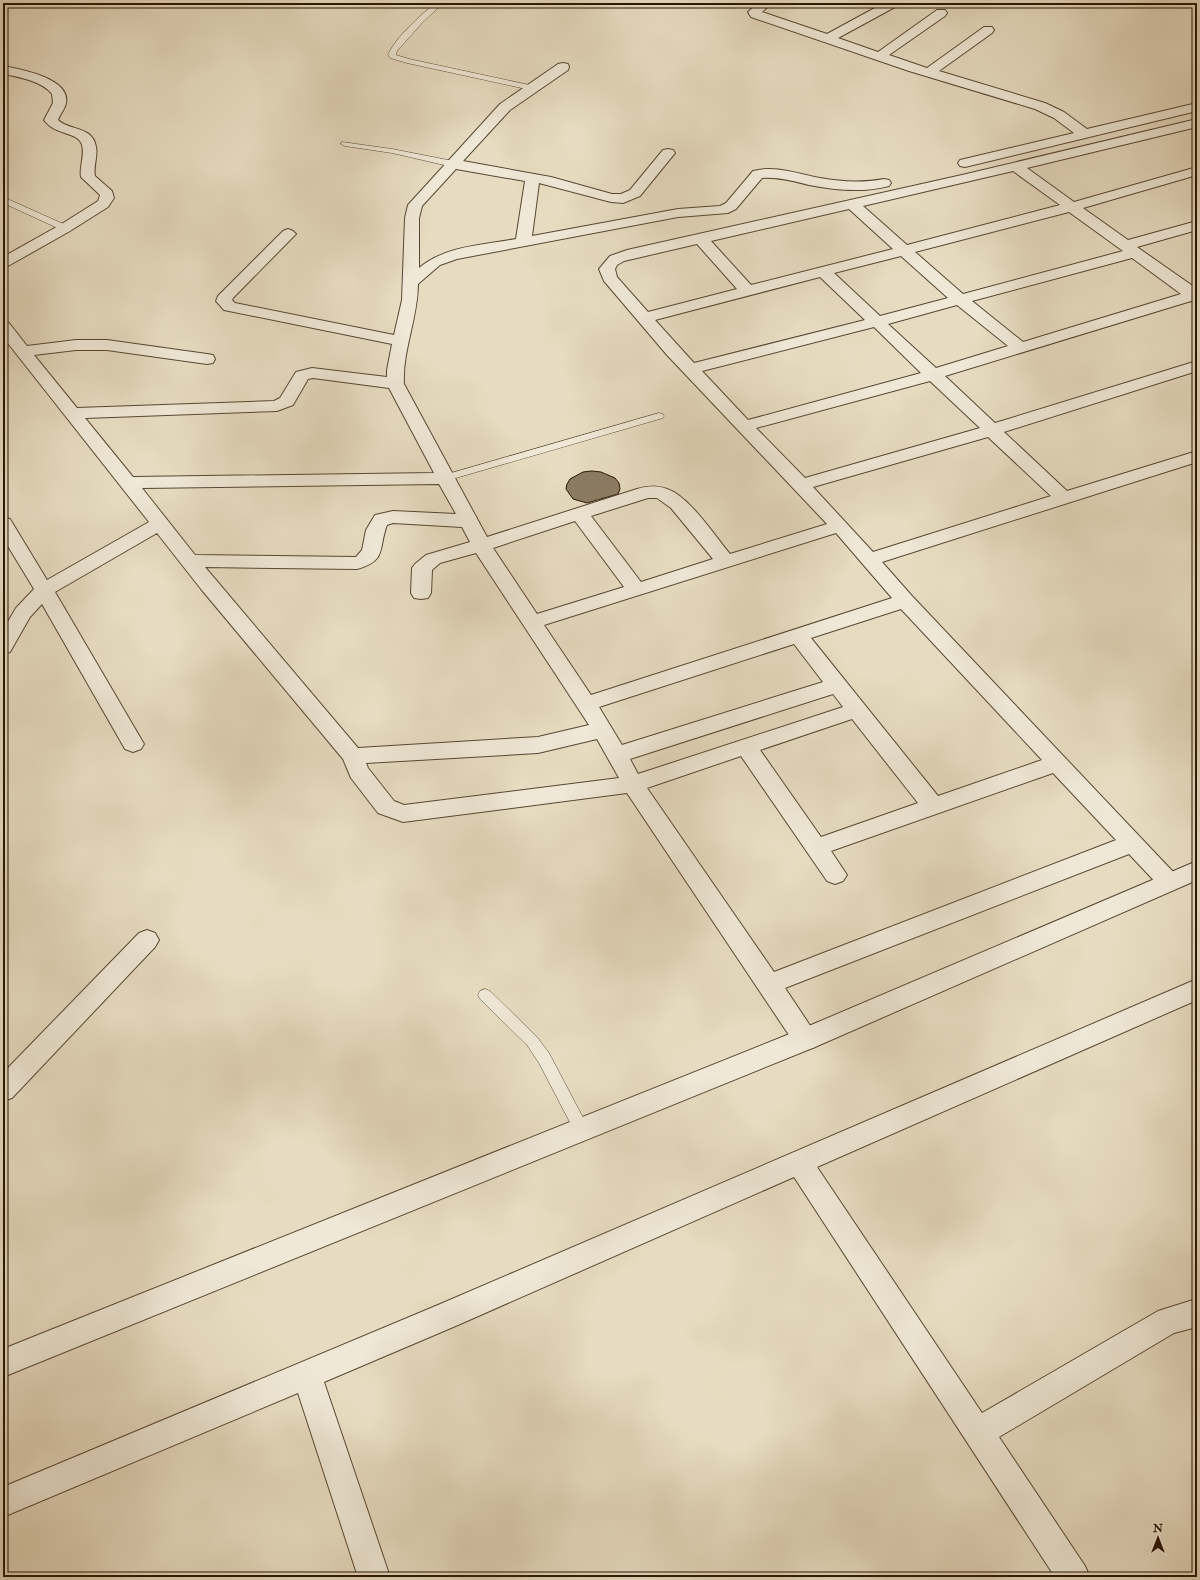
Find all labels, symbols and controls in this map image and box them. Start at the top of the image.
north arrow [1138,1518,1178,1558]
text: N [1152,1522,1164,1535]

